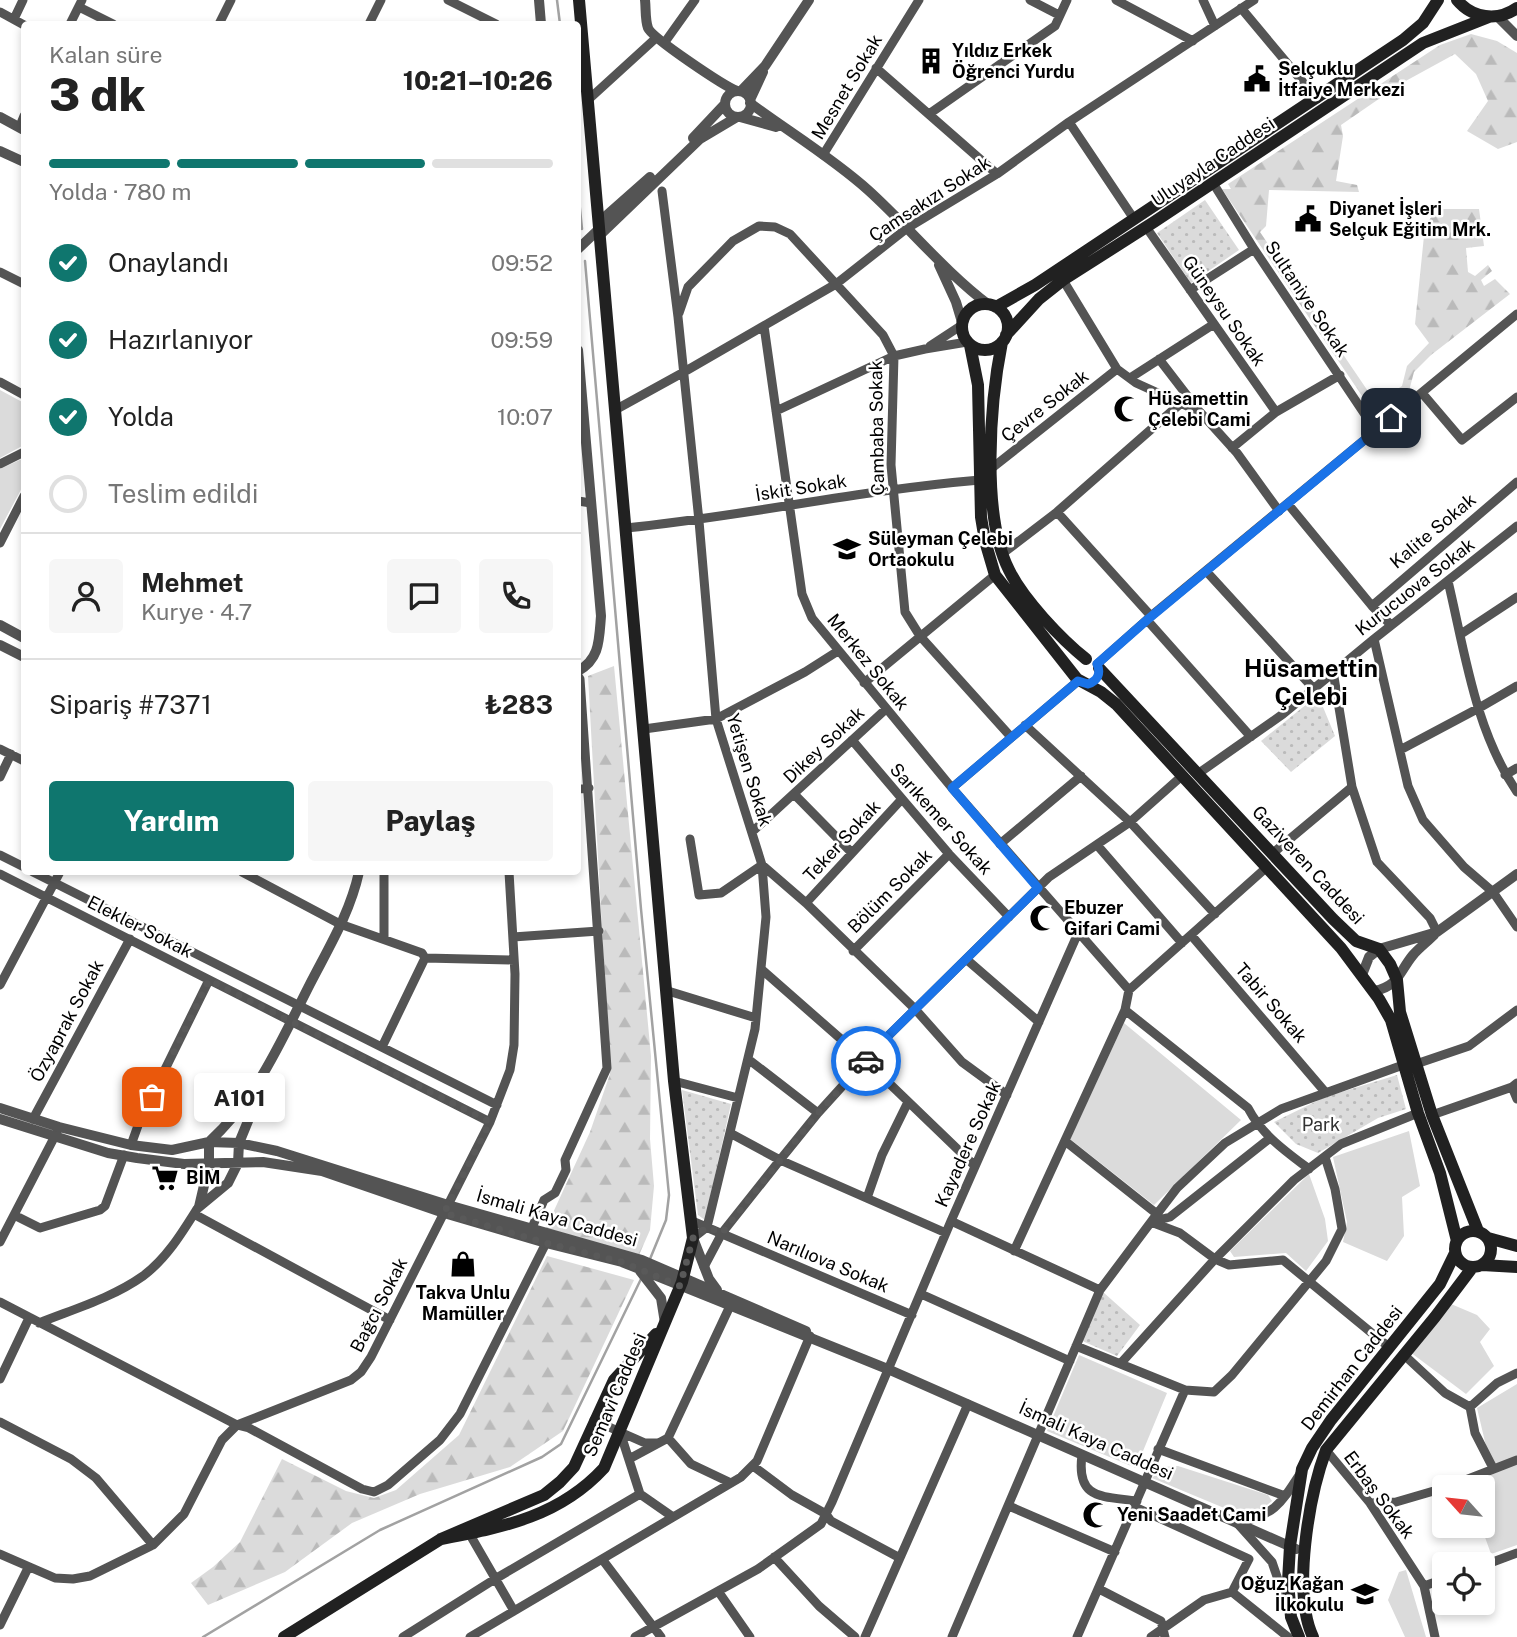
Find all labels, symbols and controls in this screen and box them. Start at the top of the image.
street label: Mesnet Sokak [807,30,886,143]
place label: Yıldız Erkek Öğrenci Yurdu [952,40,1075,82]
text: Kalan süre [49,41,163,68]
building icon: Yıldız Erkek Öğrenci Yurdu [916,46,946,76]
place label: Selçuklu İtfaiye Merkezi [1278,58,1405,100]
public building icon: Selçuklu İtfaiye Merkezi [1242,64,1272,94]
text: 10:21–10:26 [403,65,553,96]
text: 3 dk [49,67,146,121]
street label: Uluyayla Caddesi [1147,113,1278,211]
street label: Çamsakızı Sokak [865,151,994,246]
text: Yolda · 780 m [49,178,191,205]
place label: Diyanet İşleri Selçuk Eğitim Mrk. [1329,197,1491,240]
public building icon: Diyanet İşleri Selçuk Eğitim Mrk. [1293,204,1323,234]
street label: Sultaniye Sokak [1261,237,1354,361]
icon: check [49,244,87,282]
text: Onaylandı [108,247,229,278]
text: 09:52 [491,249,553,276]
street label: Güneysu Sokak [1179,252,1270,370]
icon: check [49,321,87,359]
text: Hazırlanıyor [108,324,253,355]
text: 09:59 [490,326,553,353]
street label: Çambaba Sokak [865,360,888,496]
street label: Çevre Sokak [997,365,1093,446]
place label: Hüsamettin Çelebi Cami [1148,388,1251,430]
pin [1361,388,1421,448]
mosque icon: Hüsamettin Çelebi Cami [1112,394,1142,424]
icon: check [49,398,87,436]
icon: home [1372,399,1410,437]
text: Yolda [108,401,174,432]
text: 10:07 [497,403,553,430]
street label: İskit Sokak [754,469,848,505]
text: Teslim edildi [108,478,258,509]
street label: Kalite Sokak [1386,489,1480,572]
place label: Süleyman Çelebi Ortaokulu [868,528,1013,570]
school or university icon: Süleyman Çelebi Ortaokulu [832,534,862,564]
street label: Kurucuova Sokak [1351,534,1478,640]
button: person [49,559,123,633]
button: chat [387,559,461,633]
button: phone [479,559,553,633]
text: Mehmet [141,567,244,598]
text: Kurye · 4.7 [141,598,252,625]
street label: Merkez Sokak [823,609,914,714]
district label: Hüsamettin Çelebi [1244,654,1378,711]
text: Sipariş #7371 [49,689,212,720]
text: ₺283 [485,689,553,720]
street label: Dikey Sokak [779,702,868,787]
street label: Yetişen Sokak [722,711,777,829]
street label: Sarıkemer Sokak [886,759,997,879]
button: Yardım [49,781,294,861]
button: Paylaş [308,781,553,861]
street label: Teker Sokak [799,796,884,886]
street label: Gaziveren Caddesi [1248,801,1369,928]
street label: Bölüm Sokak [843,844,936,937]
street label: Elekler Sokak [84,891,196,962]
place label: Ebuzer Gifari Cami [1064,897,1160,939]
mosque icon: Ebuzer Gifari Cami [1028,903,1058,933]
street label: Özyaprak Sokak [25,956,108,1085]
street label: Tabir Sokak [1231,959,1312,1047]
courier [831,1026,901,1096]
icon: car [847,1042,885,1080]
pin [122,1067,182,1127]
callout: A101 [194,1072,285,1122]
icon: bag [133,1078,171,1116]
street label: Kayadere Sokak [930,1078,1005,1210]
text: A101 [213,1084,266,1111]
park label: Park [1302,1114,1340,1135]
supermarket icon: BİM [150,1163,180,1193]
place label: BİM [186,1166,221,1188]
street label: İsmali Kaya Caddesi [474,1184,640,1251]
street label: Narılıova Sokak [764,1226,892,1297]
shop icon: Takva Unlu Mamüller [448,1249,478,1279]
street label: Bağcı Sokak [346,1254,411,1356]
place label: Takva Unlu Mamüller [416,1282,510,1324]
street label: Demirhan Caddesi [1297,1301,1407,1434]
street label: Semavi Caddesi [579,1330,650,1460]
street label: İsmali Kaya Caddesi [1016,1396,1177,1484]
street label: Erbaş Sokak [1340,1447,1419,1543]
north arrow [1432,1475,1494,1538]
map controls [1432,1475,1495,1615]
mosque icon: Yeni Saadet Cami [1081,1500,1111,1530]
place label: Yeni Saadet Cami [1117,1504,1266,1525]
button: locate [1432,1552,1495,1615]
place label: Oğuz Kağan İlkokulu [1241,1573,1344,1615]
school or university icon: Oğuz Kağan İlkokulu [1350,1579,1380,1609]

